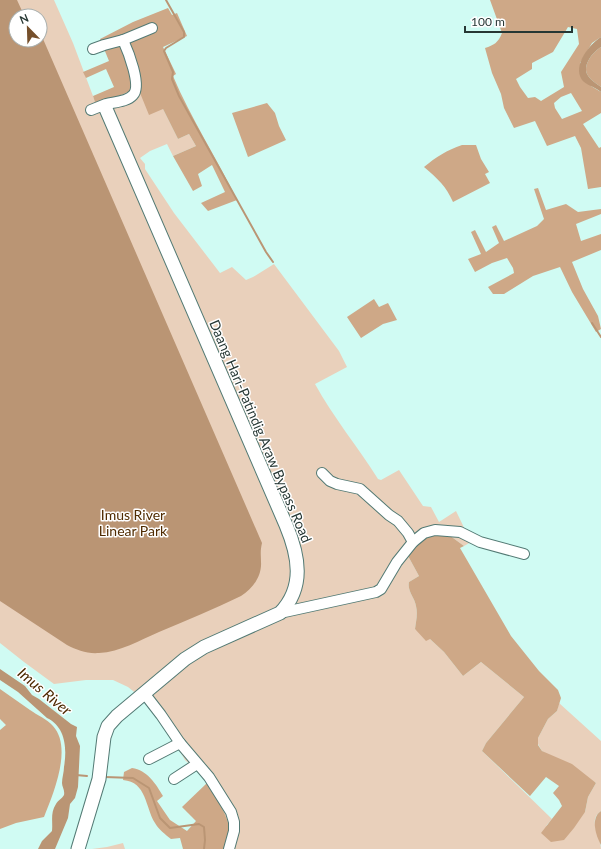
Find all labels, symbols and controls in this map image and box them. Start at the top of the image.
north arrow [8,8,48,48]
scale bar [465,8,572,34]
text: N [17,11,30,26]
text: 100 m [471,14,505,29]
street label: Daang Hari-Patindig Araw Bypass Road [206,317,316,545]
park label: Imus River Linear Park [99,506,168,539]
water label: Imus River [14,663,76,719]

